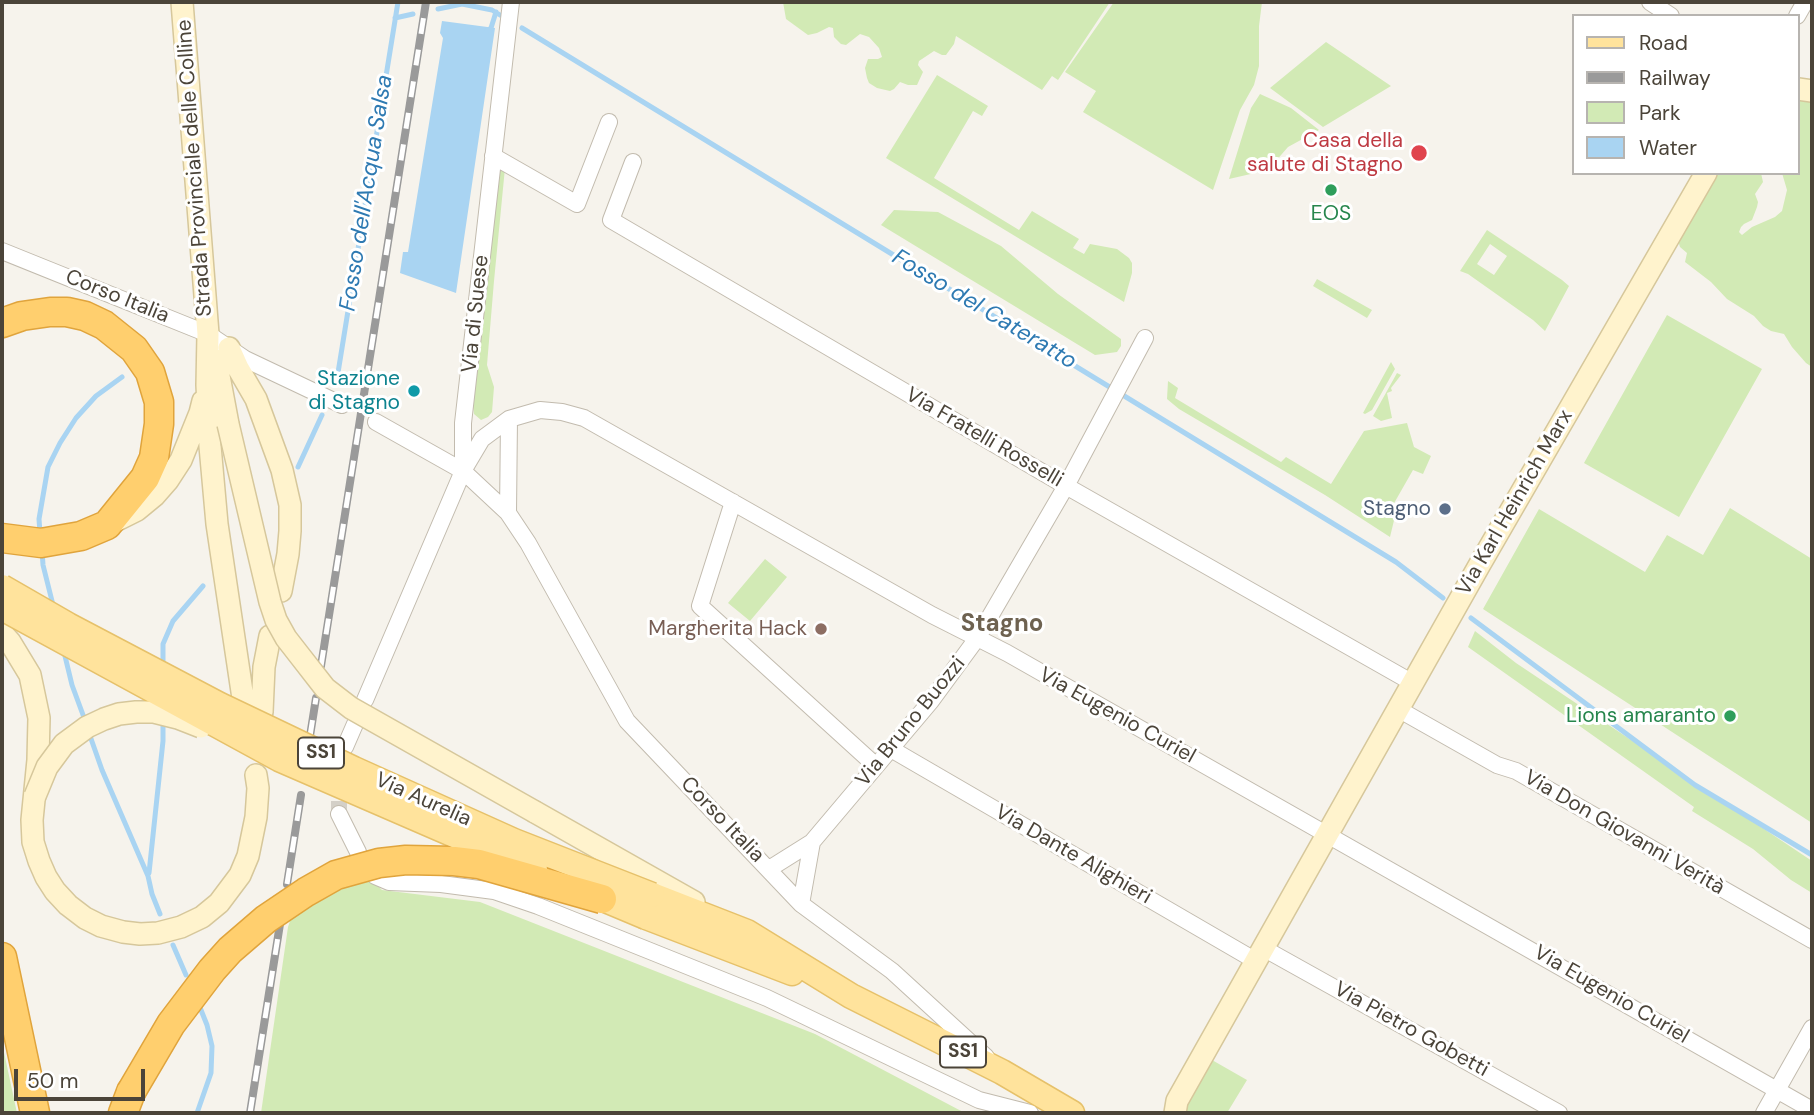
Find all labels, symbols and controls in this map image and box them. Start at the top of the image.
legend [1573,14,1800,175]
street label: Strada Provinciale delle Colline [172,18,218,318]
text: Road [1639,29,1688,57]
text: Railway [1639,64,1711,92]
water label: Fosso dell'Acqua Salsa [335,73,399,313]
text: Park [1639,99,1680,127]
place label: Casa della salute di Stagno [1247,128,1403,178]
text: Water [1639,134,1697,162]
marker: Casa della salute di Stagno [1409,143,1429,163]
marker: EOS [1323,182,1339,198]
place label: EOS [1311,201,1351,227]
water label: Fosso del Cateratto [887,244,1081,376]
street label: Via di Suese [457,254,495,374]
street label: Corso Italia [61,265,173,329]
place label: Stazione di Stagno [308,366,400,416]
marker: Stazione di Stagno [406,383,422,399]
street label: Via Fratelli Rosselli [901,383,1067,493]
street label: Via Karl Heinrich Marx [1451,406,1579,600]
place label: Stagno [1363,496,1431,522]
marker: Stagno [1437,501,1453,517]
district label: Stagno [961,611,1043,639]
place label: Margherita Hack [648,616,807,642]
marker: Margherita Hack [813,621,829,637]
street label: Via Bruno Buozzi [851,652,971,792]
street label: Via Eugenio Curiel [1034,663,1200,769]
place label: Lions amaranto [1566,703,1716,729]
marker: Lions amaranto [1722,708,1738,724]
road number: SS1 [298,738,344,768]
street label: Via Don Giovanni Verità [1519,765,1729,901]
street label: Via Aurelia [371,768,475,832]
street label: Corso Italia [675,772,769,868]
street label: Via Dante Alighieri [990,800,1156,910]
street label: Via Eugenio Curiel [1529,940,1693,1050]
street label: Via Pietro Gobetti [1329,977,1493,1083]
road number: SS1 [940,1036,986,1068]
scale bar [18,1056,149,1100]
text: 50 m [27,1067,78,1095]

